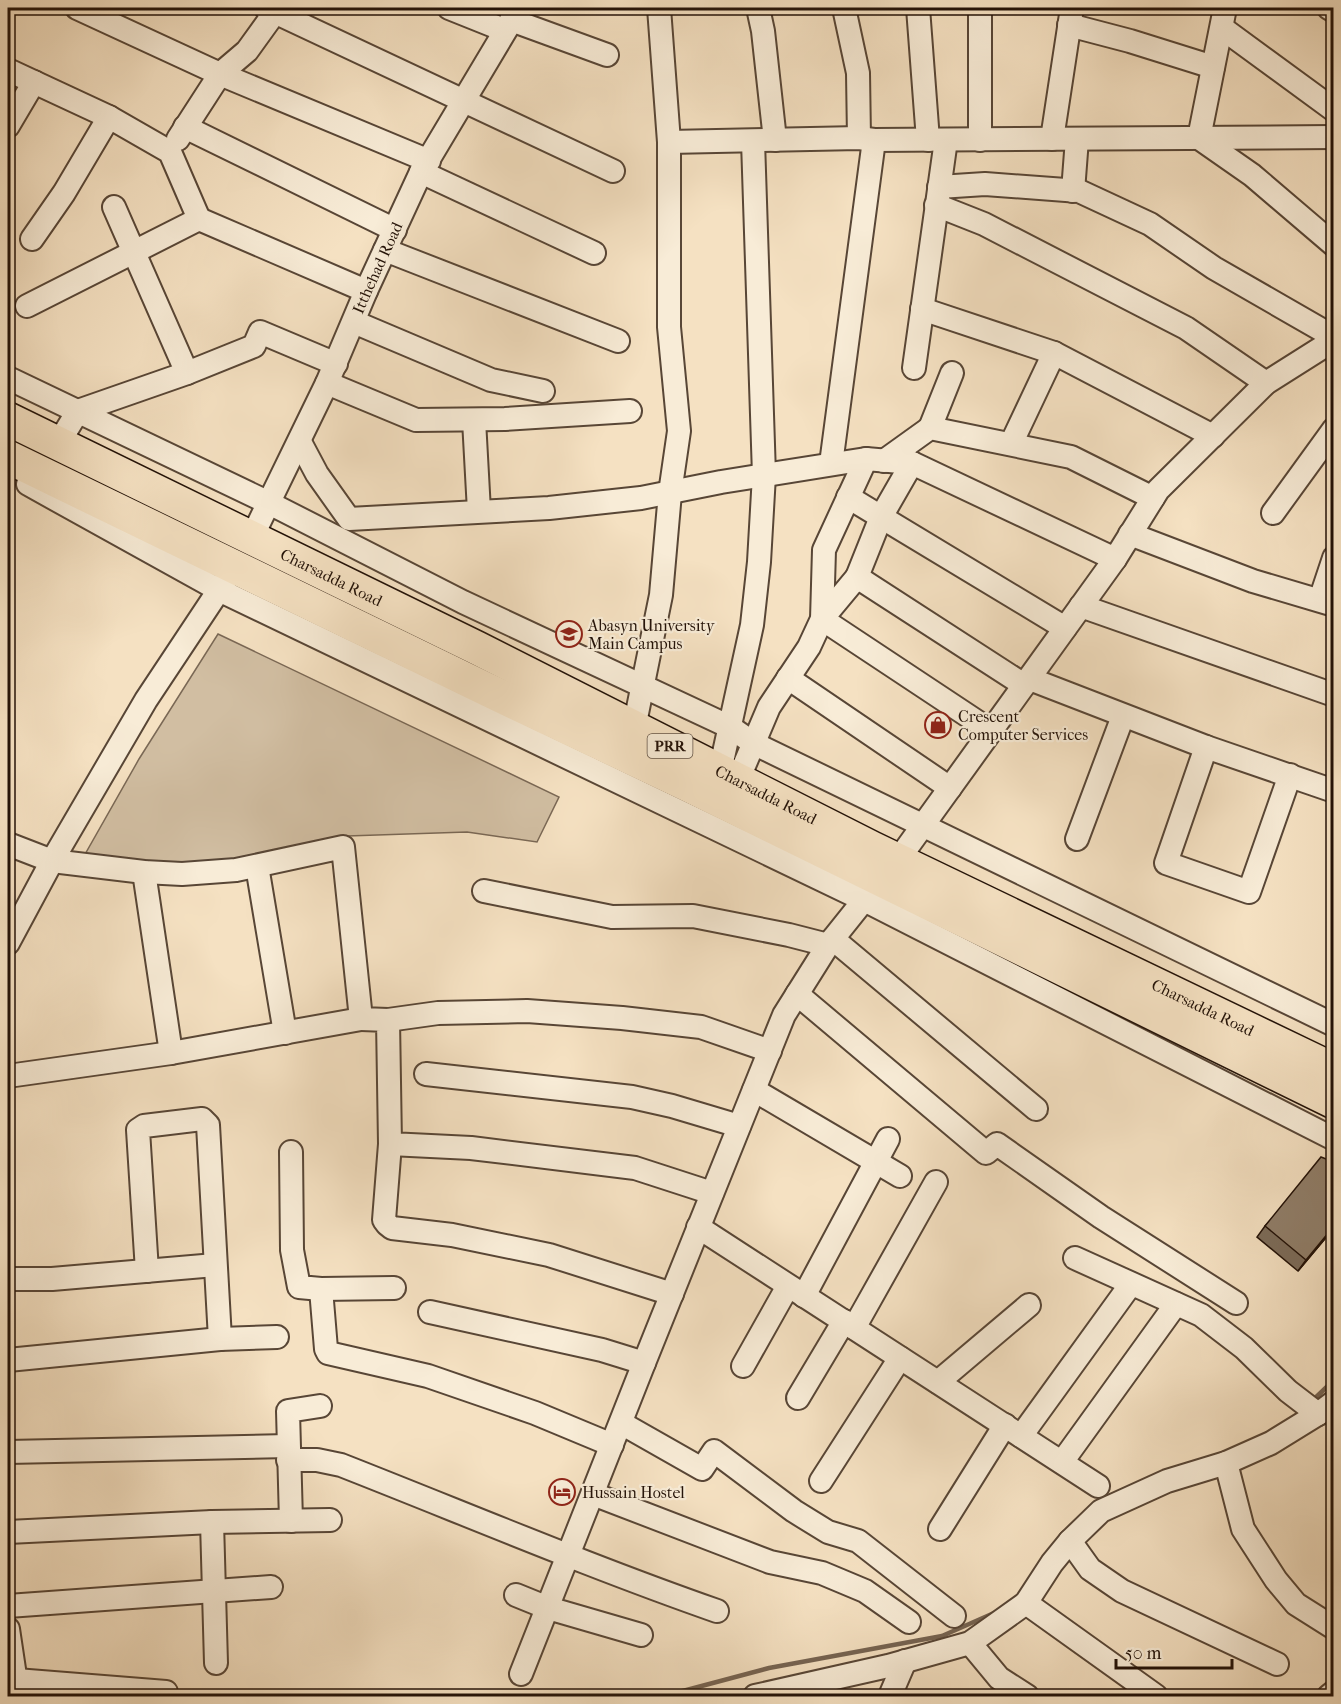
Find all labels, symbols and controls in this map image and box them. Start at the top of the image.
street label: Itthehad Road [349,219,407,316]
street label: Charsadda Road [277,544,386,610]
place label: Abasyn University Main Campus [587,616,715,653]
school or university icon: Abasyn University Main Campus [554,619,584,649]
place label: Crescent Computer Services [958,707,1088,744]
shop icon: Crescent Computer Services [923,710,953,740]
road number: PRR [648,734,692,758]
street label: Charsadda Road [712,761,820,829]
street label: Charsadda Road [1149,975,1257,1040]
hotel icon: Hussain Hostel [547,1477,577,1507]
place label: Hussain Hostel [582,1483,685,1502]
scale bar [1116,1632,1232,1670]
text: 50 m [1125,1643,1162,1664]

